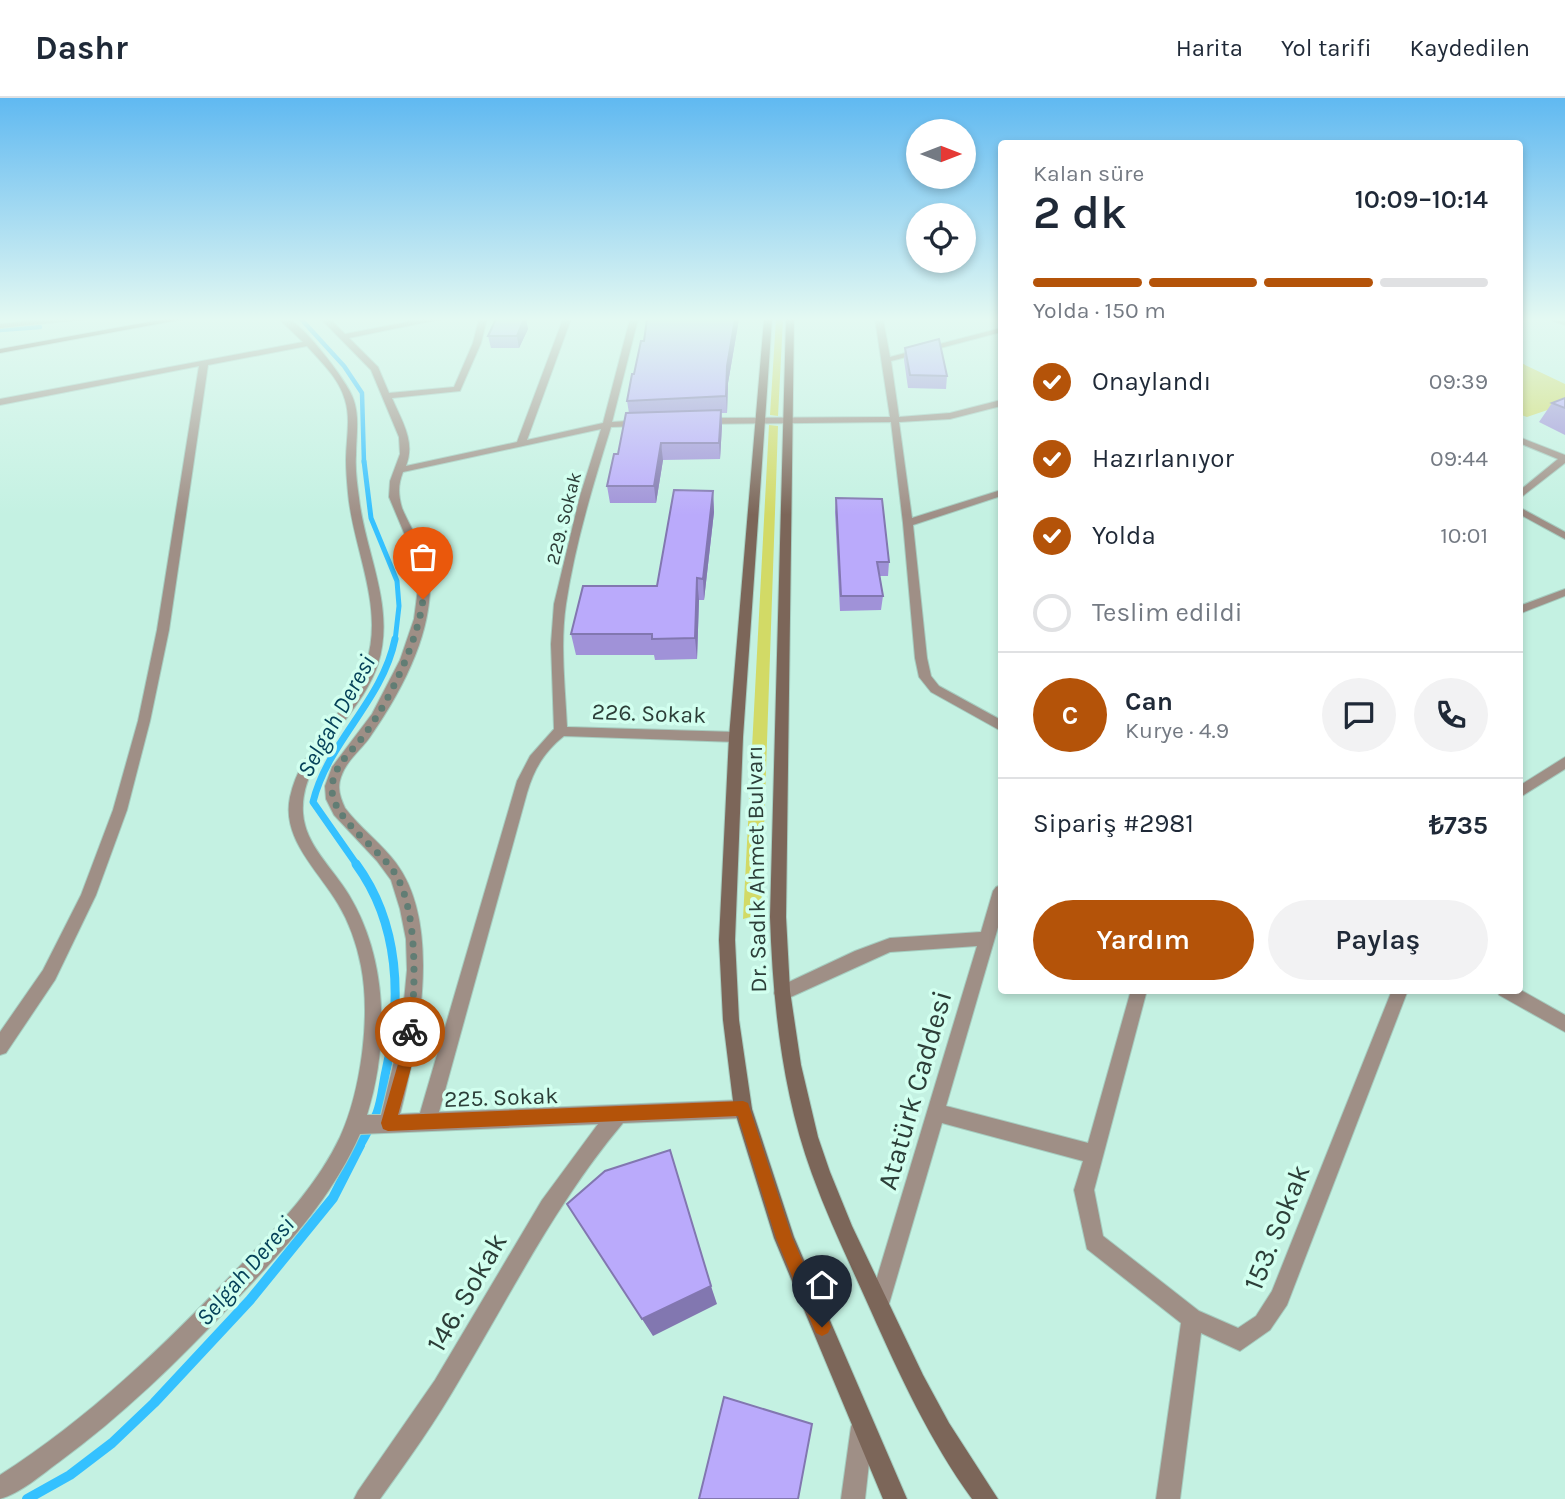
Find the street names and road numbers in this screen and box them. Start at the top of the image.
street label: 229. Sokak [542,469,586,567]
street label: 226. Sokak [591,698,707,729]
street label: Dr. Sadık Ahmet Bulvarı [741,745,772,993]
street label: Atatürk Caddesi [870,987,959,1193]
street label: 225. Sokak [443,1082,559,1113]
street label: 153. Sokak [1236,1160,1317,1295]
street label: 146. Sokak [419,1227,514,1358]

